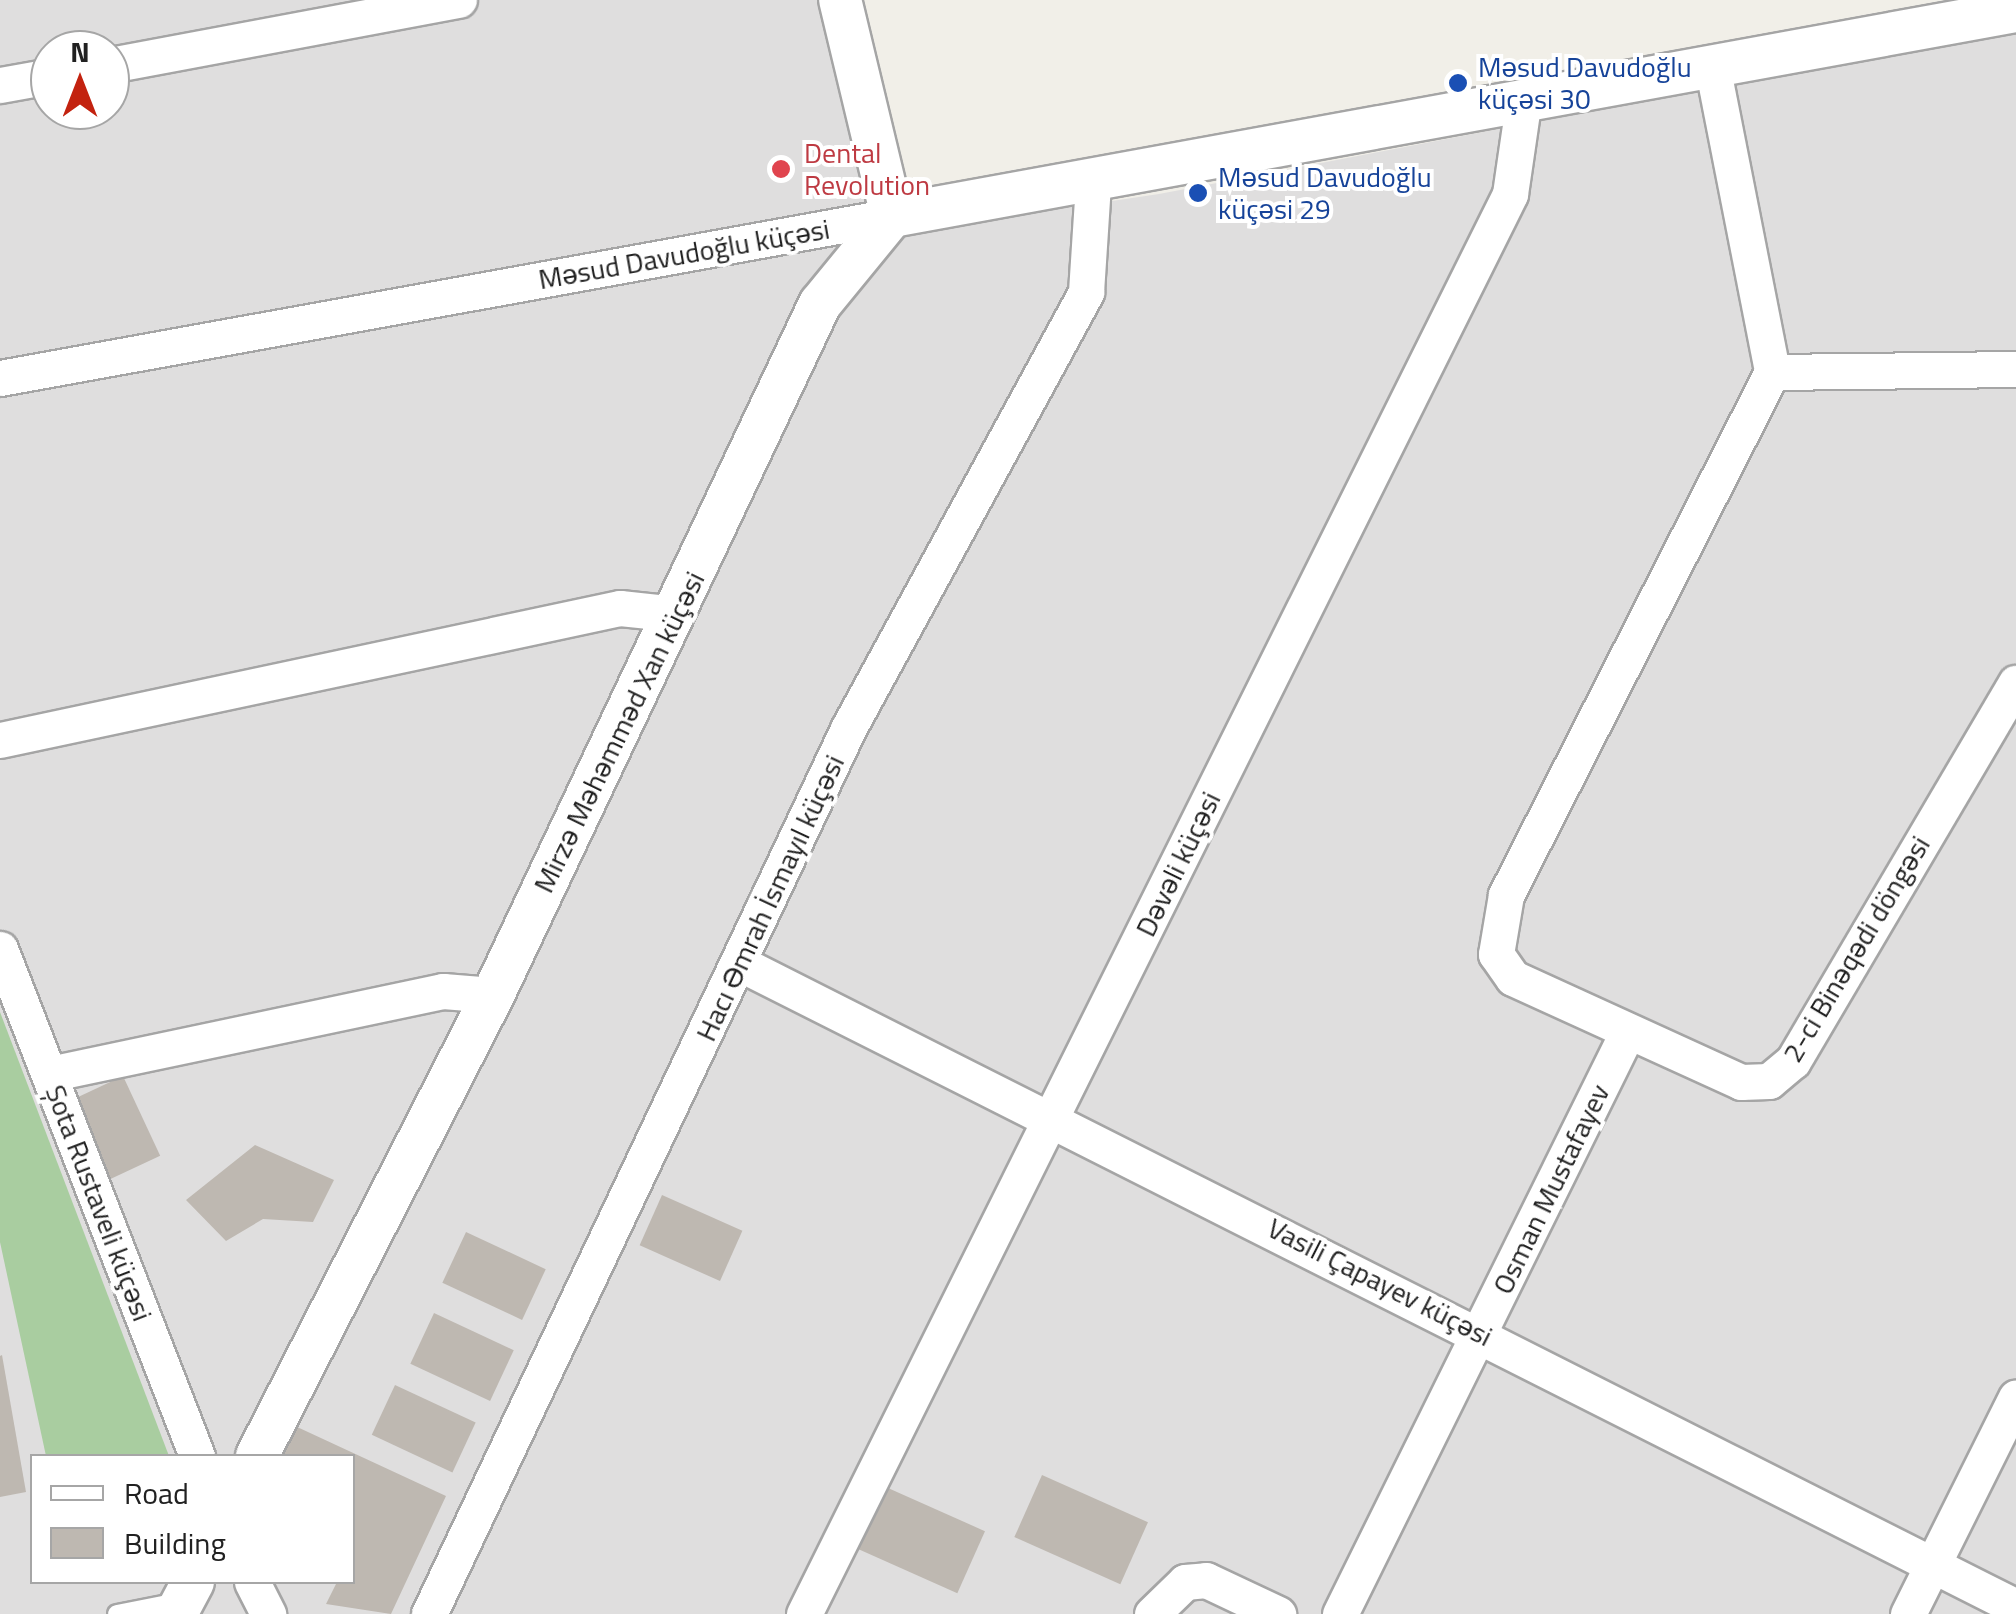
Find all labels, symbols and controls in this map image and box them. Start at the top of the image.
north arrow [30,30,130,130]
text: N [70,30,90,73]
place label: Məsud Davudoğlu küçəsi 30 [1478,50,1692,116]
marker: Məsud Davudoğlu küçəsi 30 [1447,72,1469,94]
place label: Dental Revolution [804,136,930,202]
marker: Dental Revolution [768,156,794,182]
place label: Məsud Davudoğlu küçəsi 29 [1218,160,1432,226]
marker: Məsud Davudoğlu küçəsi 29 [1187,182,1209,204]
street label: Məsud Davudoğlu küçəsi [536,212,832,296]
street label: Mirzə Məhəmməd Xan küçəsi [527,566,711,898]
street label: Hacı Əmrah İsmayıl küçəsi [689,750,851,1046]
street label: Dəvəli küçəsi [1129,786,1227,942]
street label: 2-ci Binəqədi döngəsi [1775,830,1937,1068]
street label: Osman Mustafayev [1486,1079,1616,1299]
street label: Şota Rustaveli küçəsi [39,1080,159,1326]
street label: Vasili Çapayev küçəsi [1262,1211,1498,1353]
legend [30,1454,355,1584]
text: Road [124,1470,189,1516]
text: Building [124,1520,226,1566]

